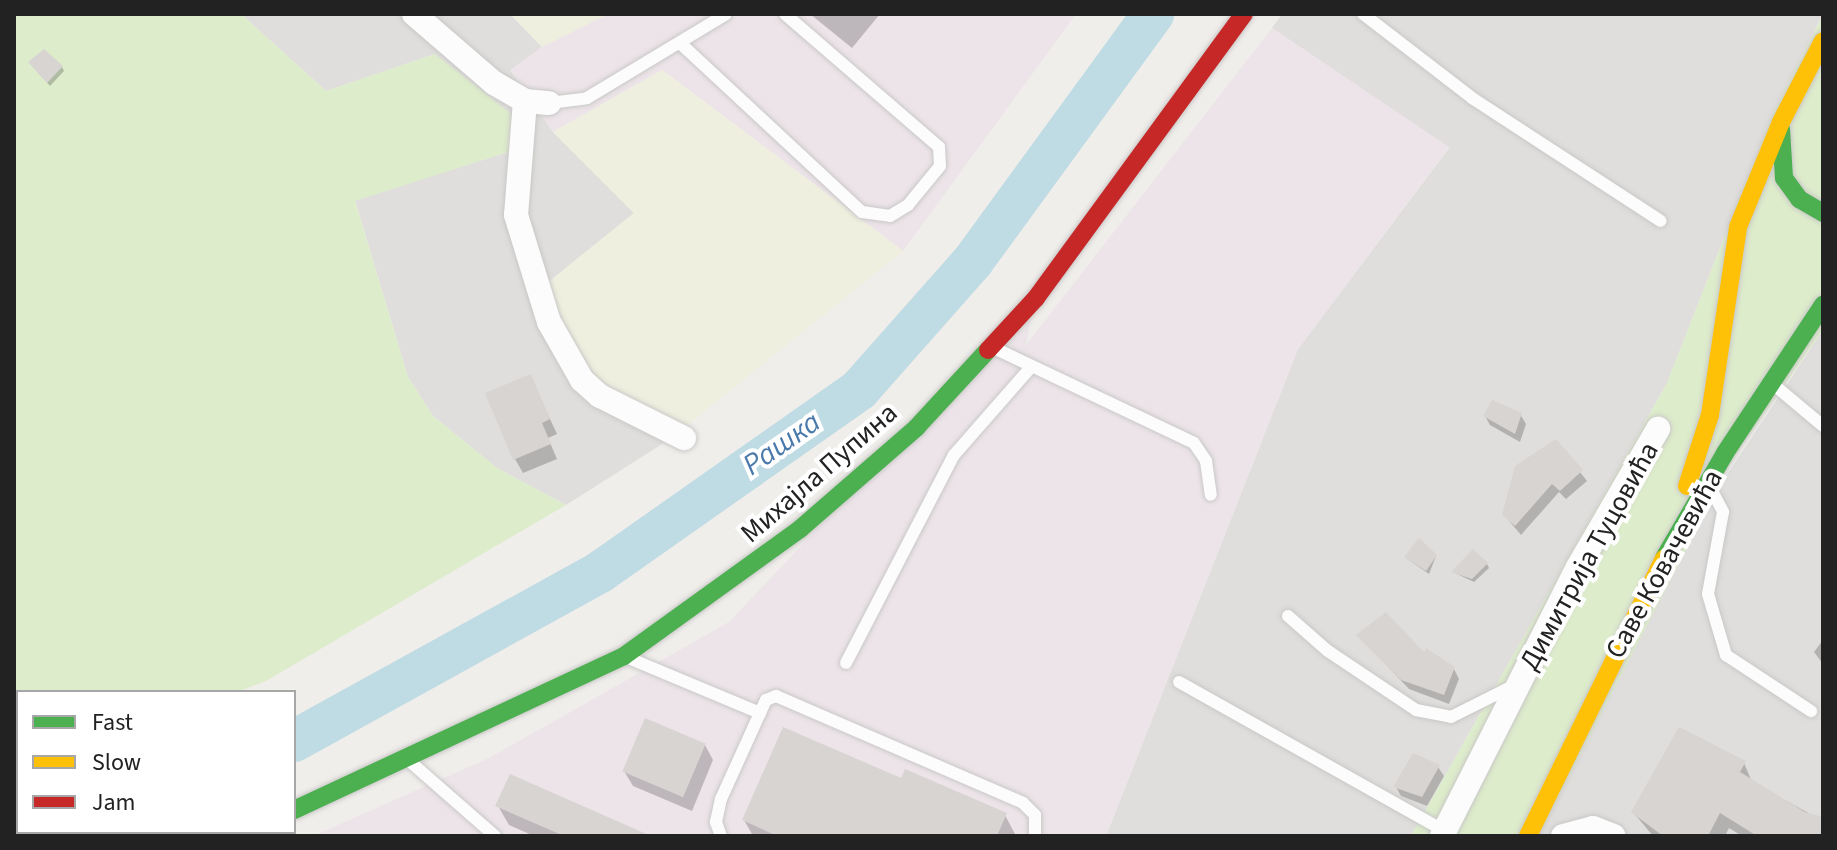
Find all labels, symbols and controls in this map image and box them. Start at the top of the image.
street label: Михајла Пупина [734,396,904,550]
water label: Рашка [736,404,828,484]
street label: Димитрија Туцовића [1512,436,1666,676]
street label: Саве Ковачевића [1598,464,1730,664]
legend [16,690,296,834]
text: Fast [92,705,133,740]
text: Slow [92,745,141,780]
text: Jam [92,785,136,820]

